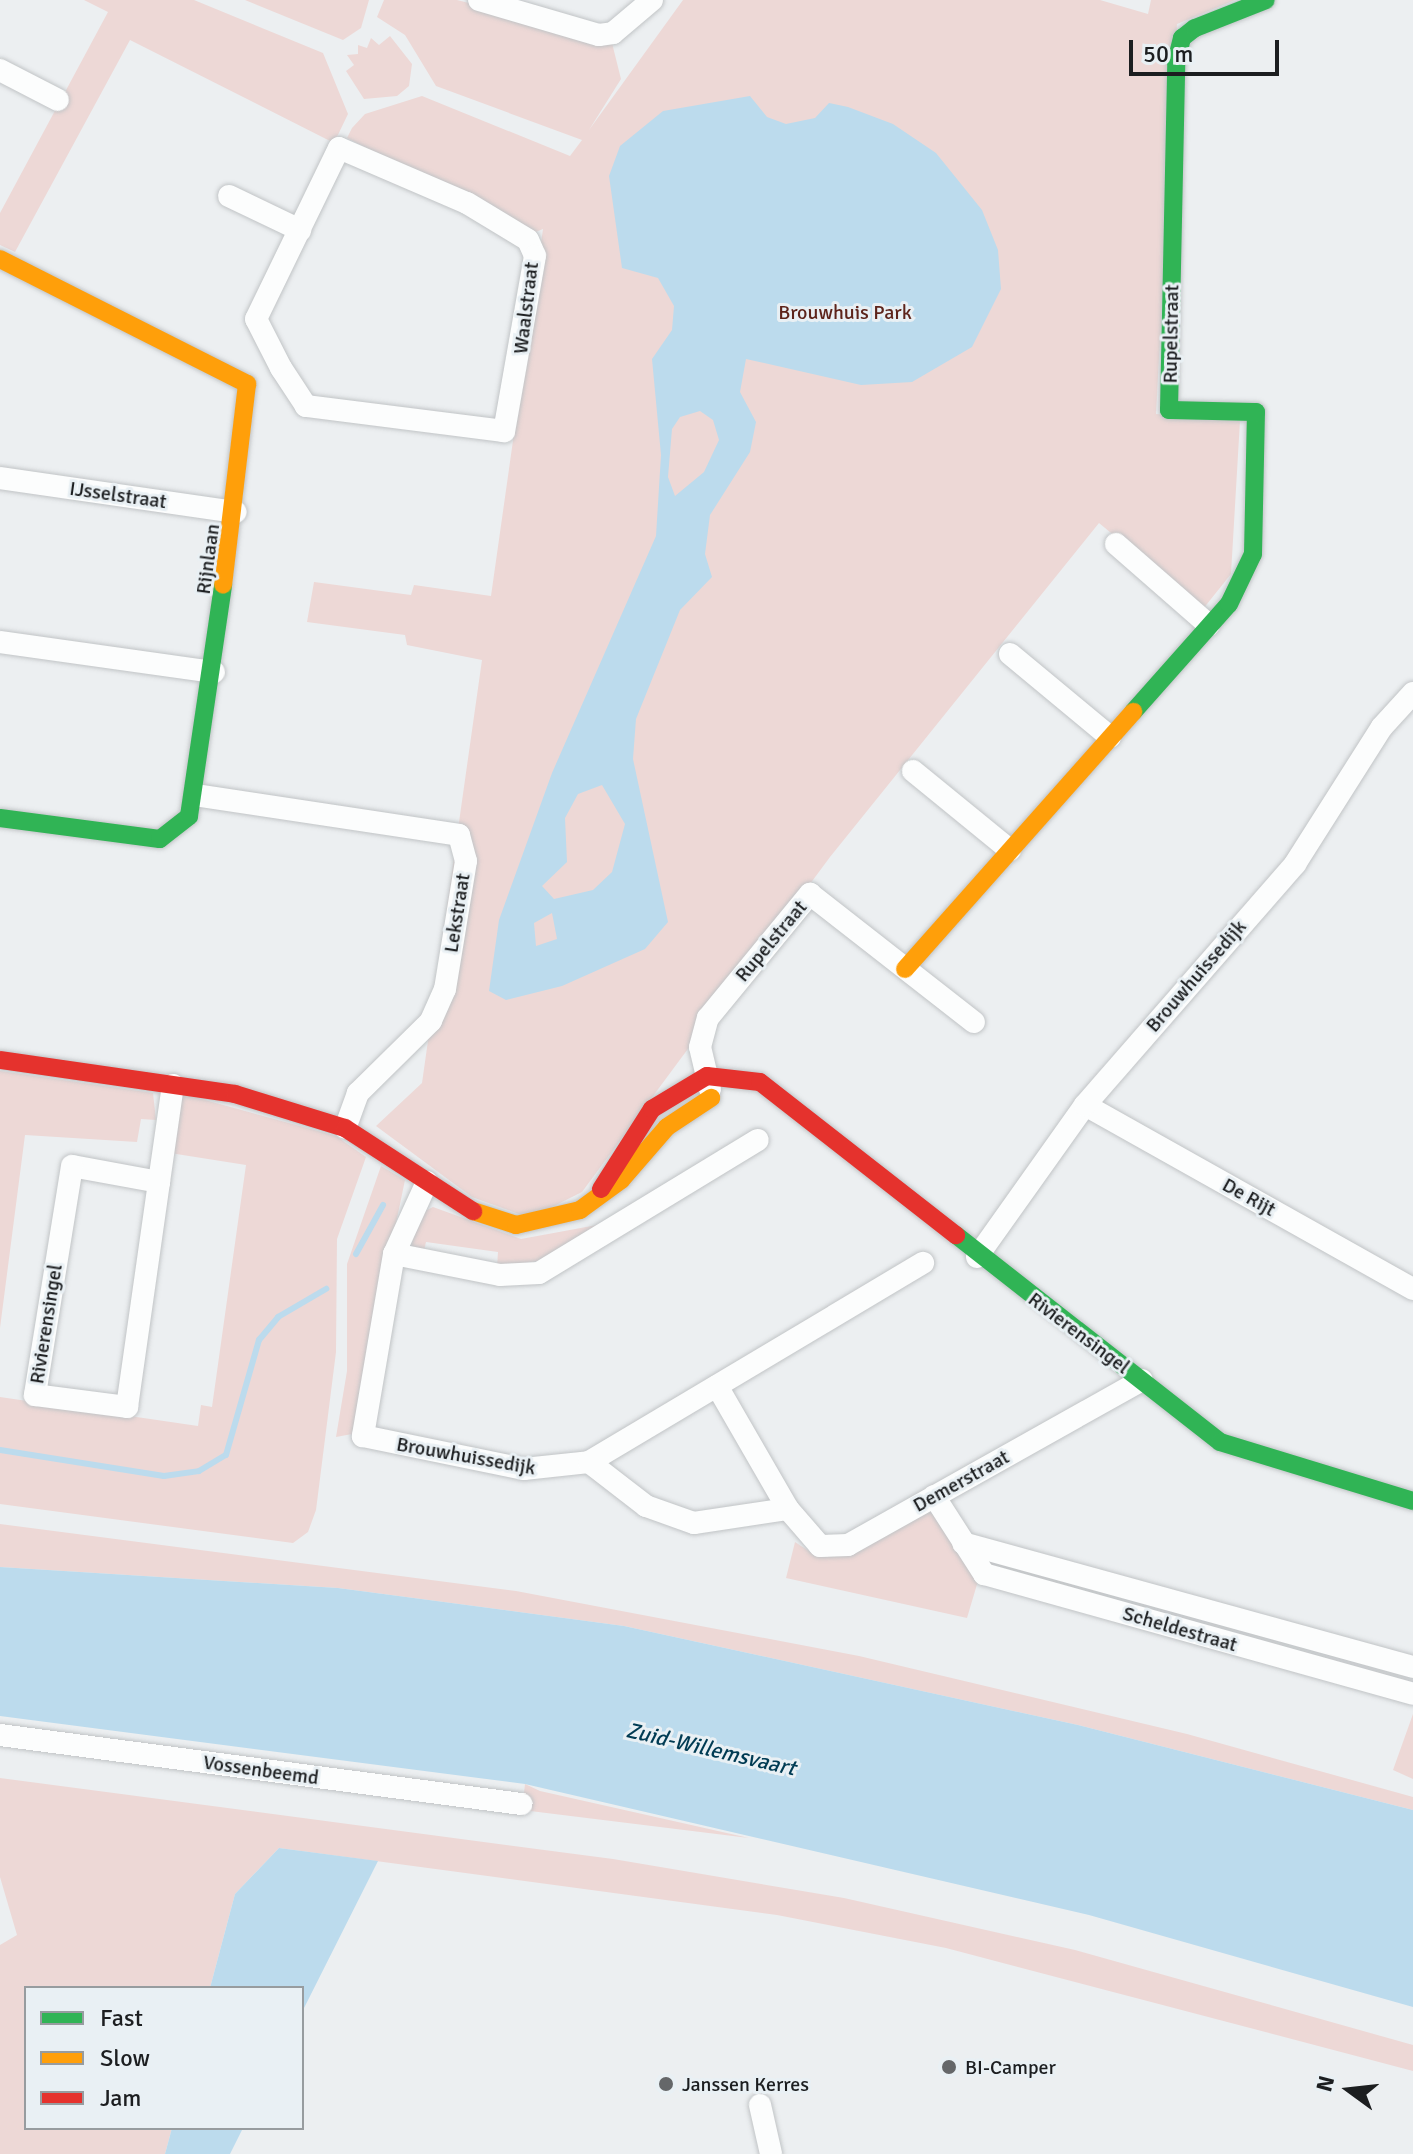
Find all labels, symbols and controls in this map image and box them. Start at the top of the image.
scale bar [1133,24,1283,74]
text: 50 m [1143,39,1193,69]
street label: Waalstraat [508,261,544,355]
street label: Rupelstraat [1158,284,1184,384]
park label: Brouwhuis Park [778,300,912,324]
street label: IJsselstraat [68,476,168,514]
street label: Rijnlaan [191,522,225,596]
street label: Lekstraat [439,872,475,954]
street label: Rupelstraat [730,895,812,987]
street label: Brouwhuissedijk [1141,915,1251,1037]
street label: De Rijt [1218,1173,1280,1221]
street label: Rivierensingel [25,1262,67,1386]
street label: Rivierensingel [1023,1287,1135,1379]
street label: Brouwhuissedijk [395,1432,537,1480]
street label: Demerstraat [909,1445,1013,1517]
street label: Scheldestraat [1120,1601,1240,1657]
water label: Zuid-Willemsvaart [624,1717,798,1781]
street label: Vossenbeemd [202,1750,320,1790]
legend [24,1986,304,2130]
text: Fast [100,2003,143,2033]
text: Slow [100,2043,150,2073]
north arrow [1309,2050,1389,2130]
place label: BI-Camper [965,2055,1056,2079]
marker: BI-Camper [940,2058,958,2076]
place label: Janssen Kerres [682,2072,809,2096]
text: N [1310,2073,1340,2095]
marker: Janssen Kerres [657,2075,675,2093]
text: Jam [100,2083,141,2113]

